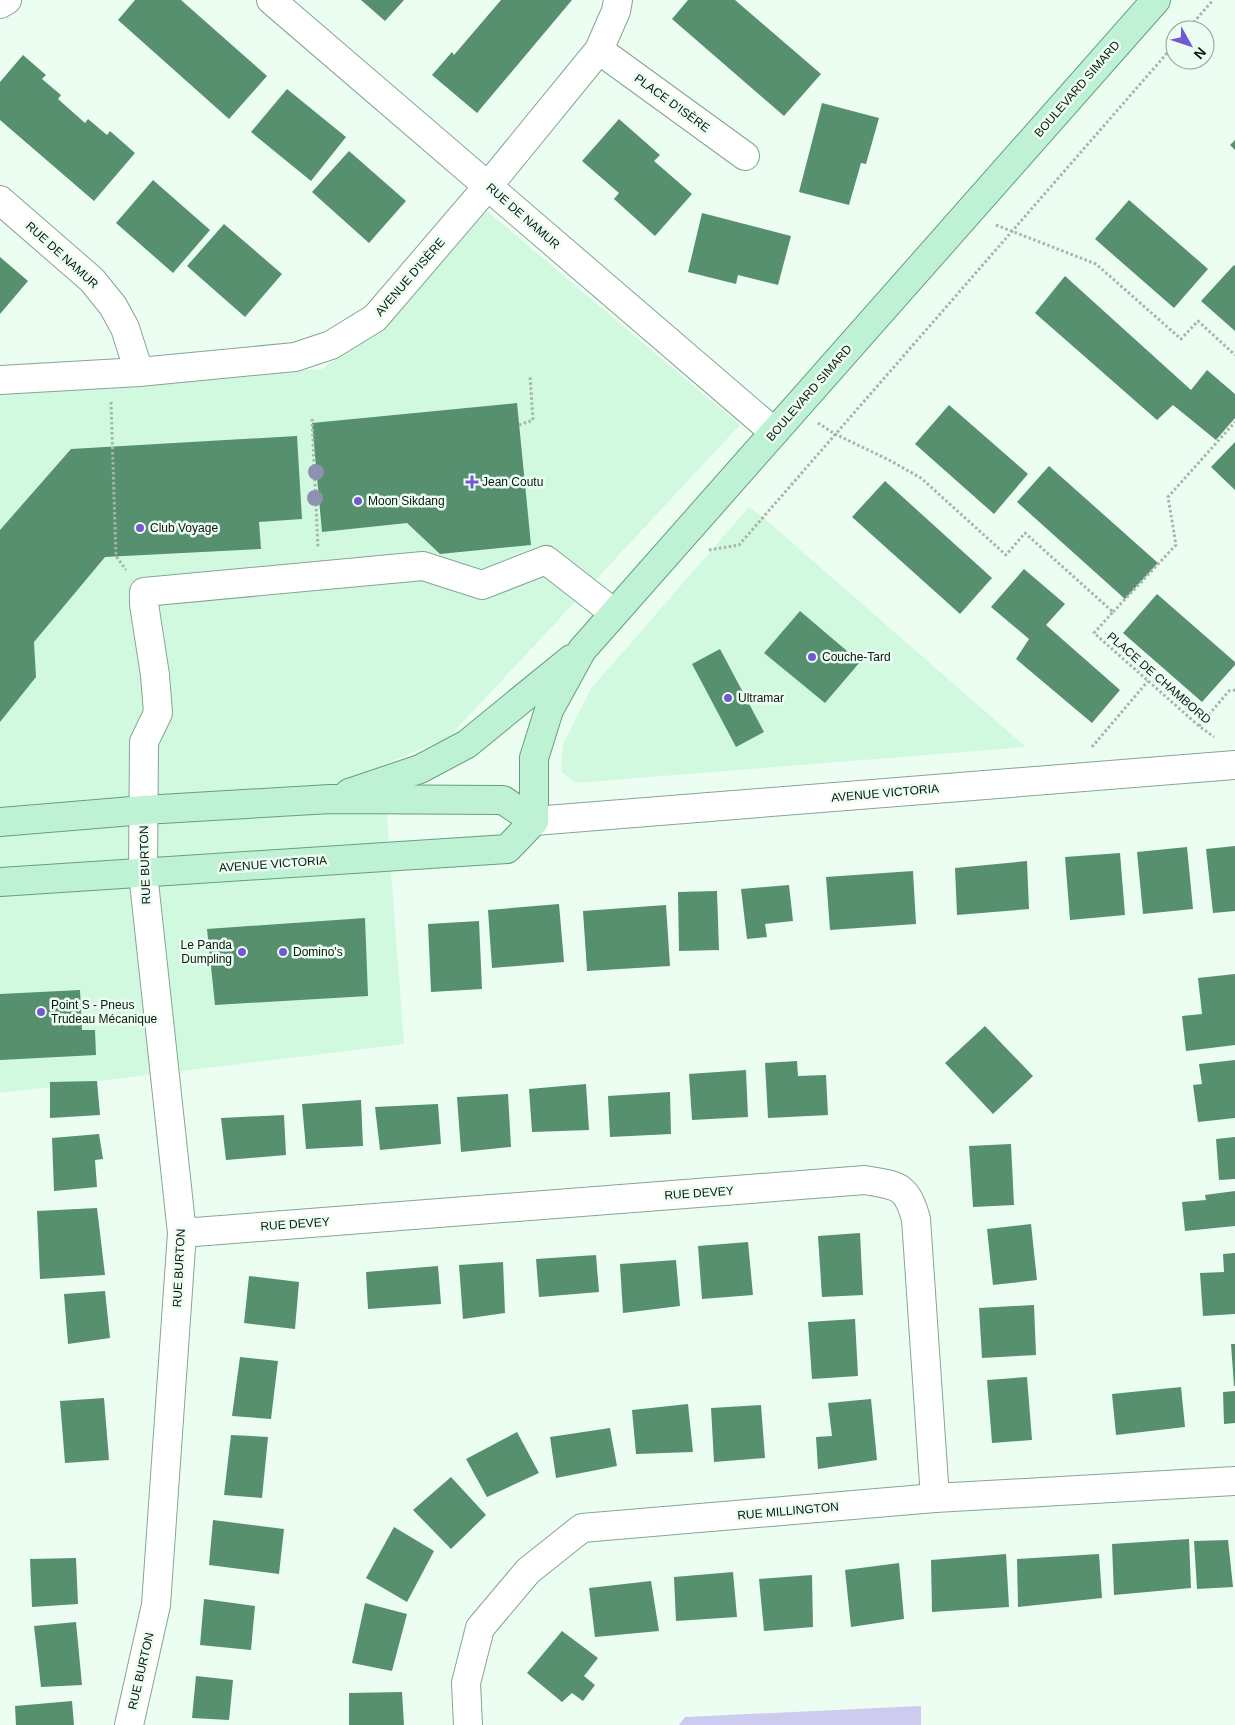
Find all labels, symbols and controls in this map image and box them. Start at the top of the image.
north arrow [1165,20,1215,70]
street label: BOULEVARD SIMARD [1031,38,1123,140]
text: N [1191,44,1209,62]
street label: PLACE D'ISÈRE [632,70,713,135]
street label: RUE DE NAMUR [483,180,563,252]
street label: RUE DE NAMUR [23,219,101,291]
street label: AVENUE D'ISÈRE [372,234,448,319]
street label: BOULEVARD SIMARD [763,342,855,444]
place label: Jean Coutu [482,475,543,489]
marker: Jean Coutu [466,476,478,488]
place label: Moon Sikdang [368,494,445,508]
marker: Moon Sikdang [352,495,364,507]
place label: Club Voyage [150,521,218,535]
marker: Club Voyage [134,522,146,534]
street label: PLACE DE CHAMBORD [1104,629,1214,727]
place label: Couche-Tard [822,650,891,664]
marker: Couche-Tard [806,651,818,663]
place label: Ultramar [738,691,784,705]
marker: Ultramar [722,692,734,704]
street label: AVENUE VICTORIA [830,781,940,805]
street label: RUE BURTON [137,825,153,905]
street label: AVENUE VICTORIA [219,853,327,875]
place label: Le Panda Dumpling [181,938,232,966]
place label: Domino's [293,945,343,959]
marker: Le Panda Dumpling [236,946,248,958]
marker: Domino's [277,946,289,958]
place label: Point S - Pneus Trudeau Mécanique [51,998,158,1026]
marker: Point S - Pneus Trudeau Mécanique [35,1006,47,1018]
street label: RUE DEVEY [664,1184,734,1202]
street label: RUE DEVEY [260,1215,330,1233]
street label: RUE BURTON [170,1228,188,1308]
street label: RUE MILLINGTON [737,1500,839,1522]
street label: RUE BURTON [125,1631,157,1711]

